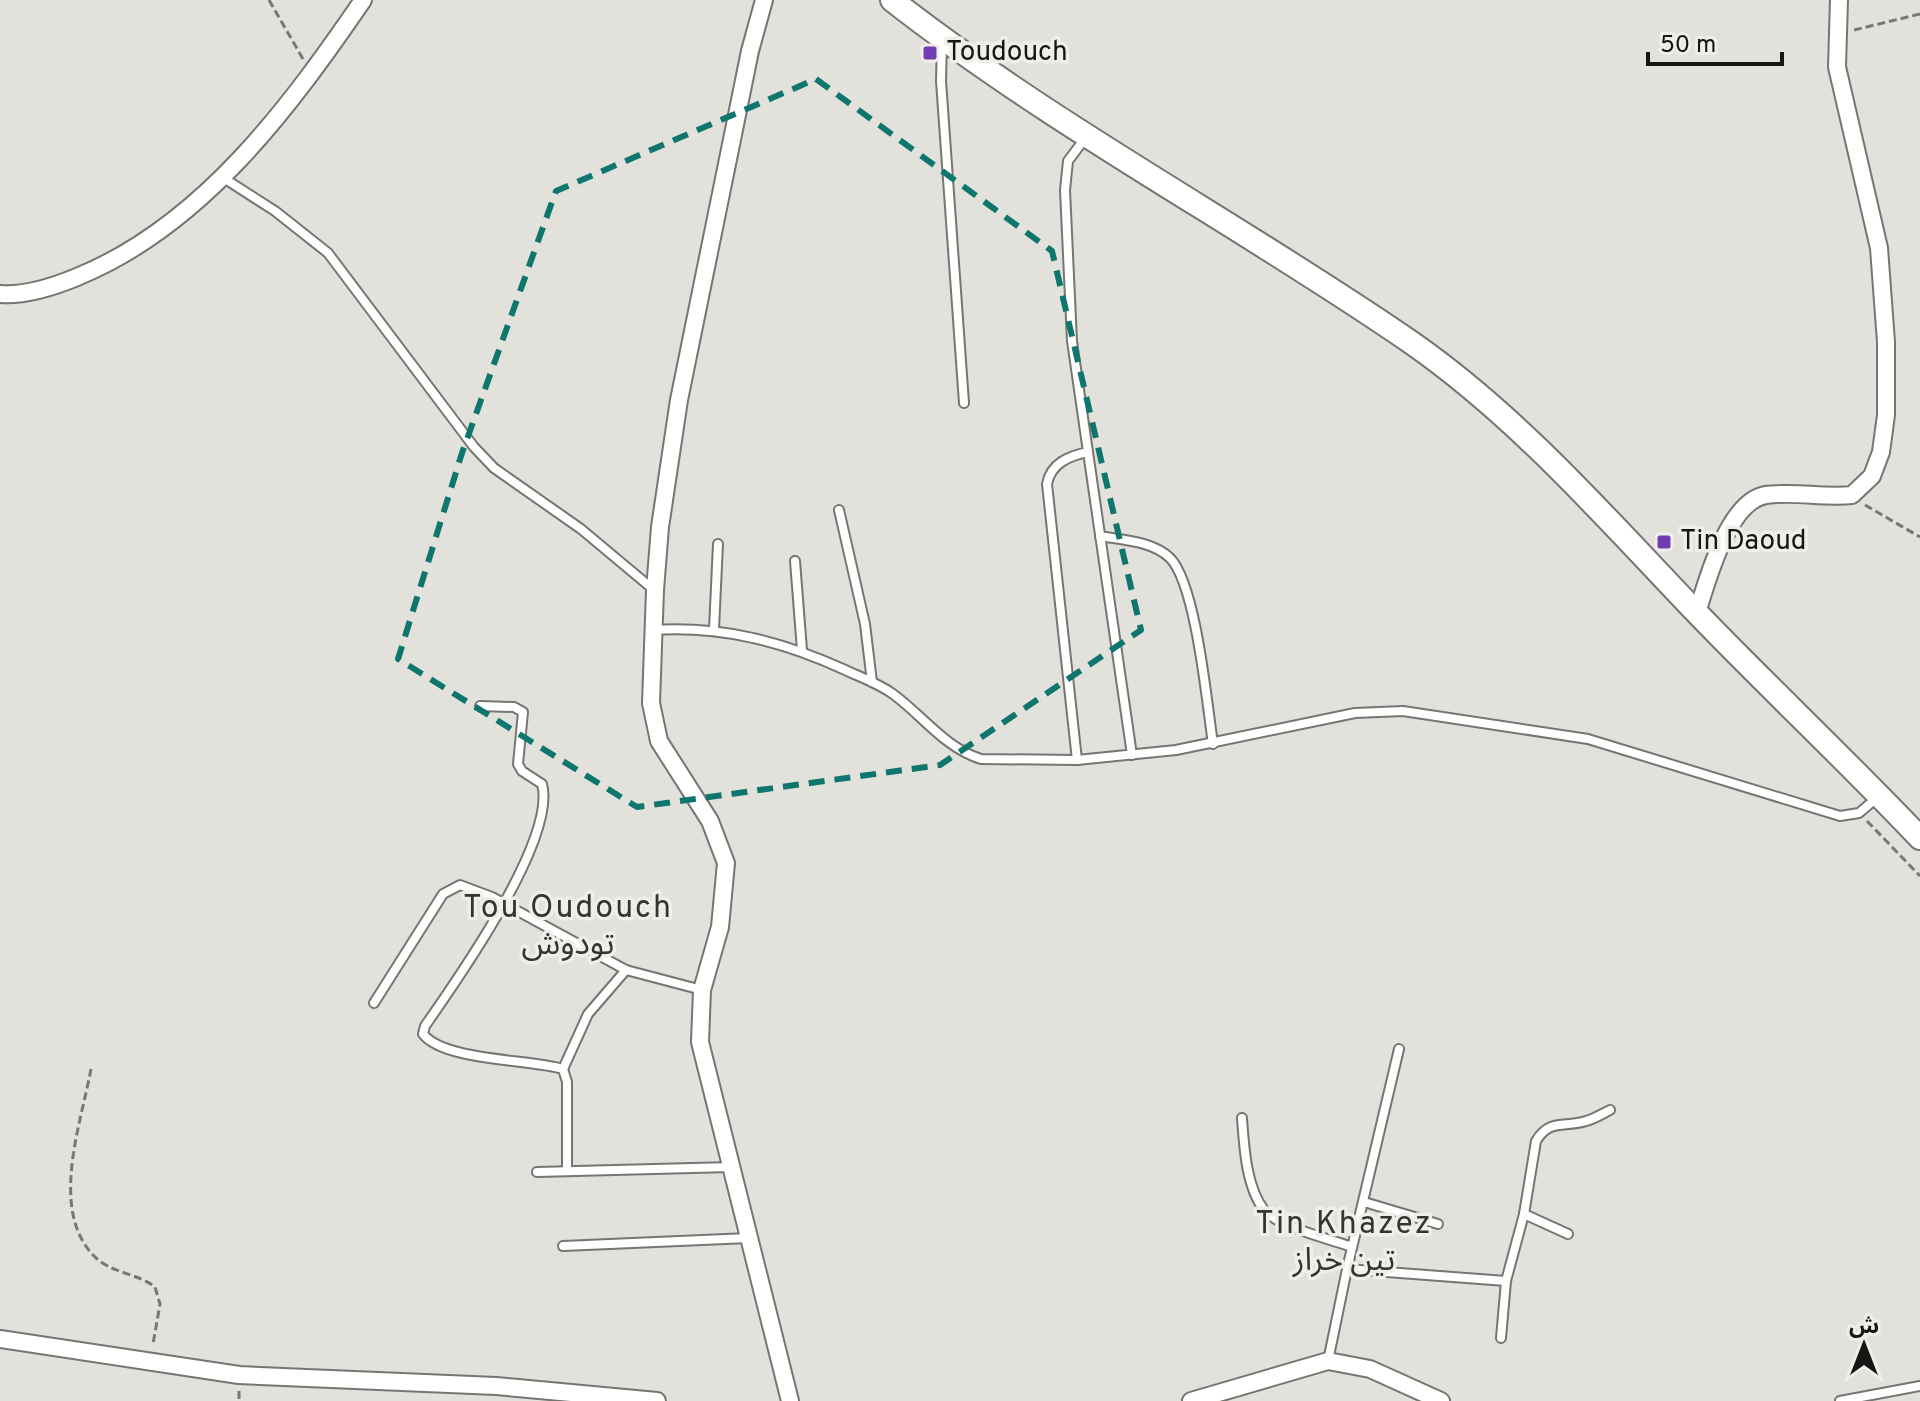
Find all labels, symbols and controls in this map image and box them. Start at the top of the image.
scale bar [1648,16,1782,66]
text: 50 m [1660,31,1716,61]
place label: Toudouch [946,35,1068,71]
marker: Toudouch [921,44,939,62]
place label: Tin Daoud [1680,524,1807,560]
marker: Tin Daoud [1655,533,1673,551]
district label: Tou Oudouch تودوش [463,889,673,966]
district label: Tin Khazez تين خراز [1255,1205,1433,1282]
north arrow [1824,1305,1904,1385]
text: ش [1849,1314,1879,1341]

